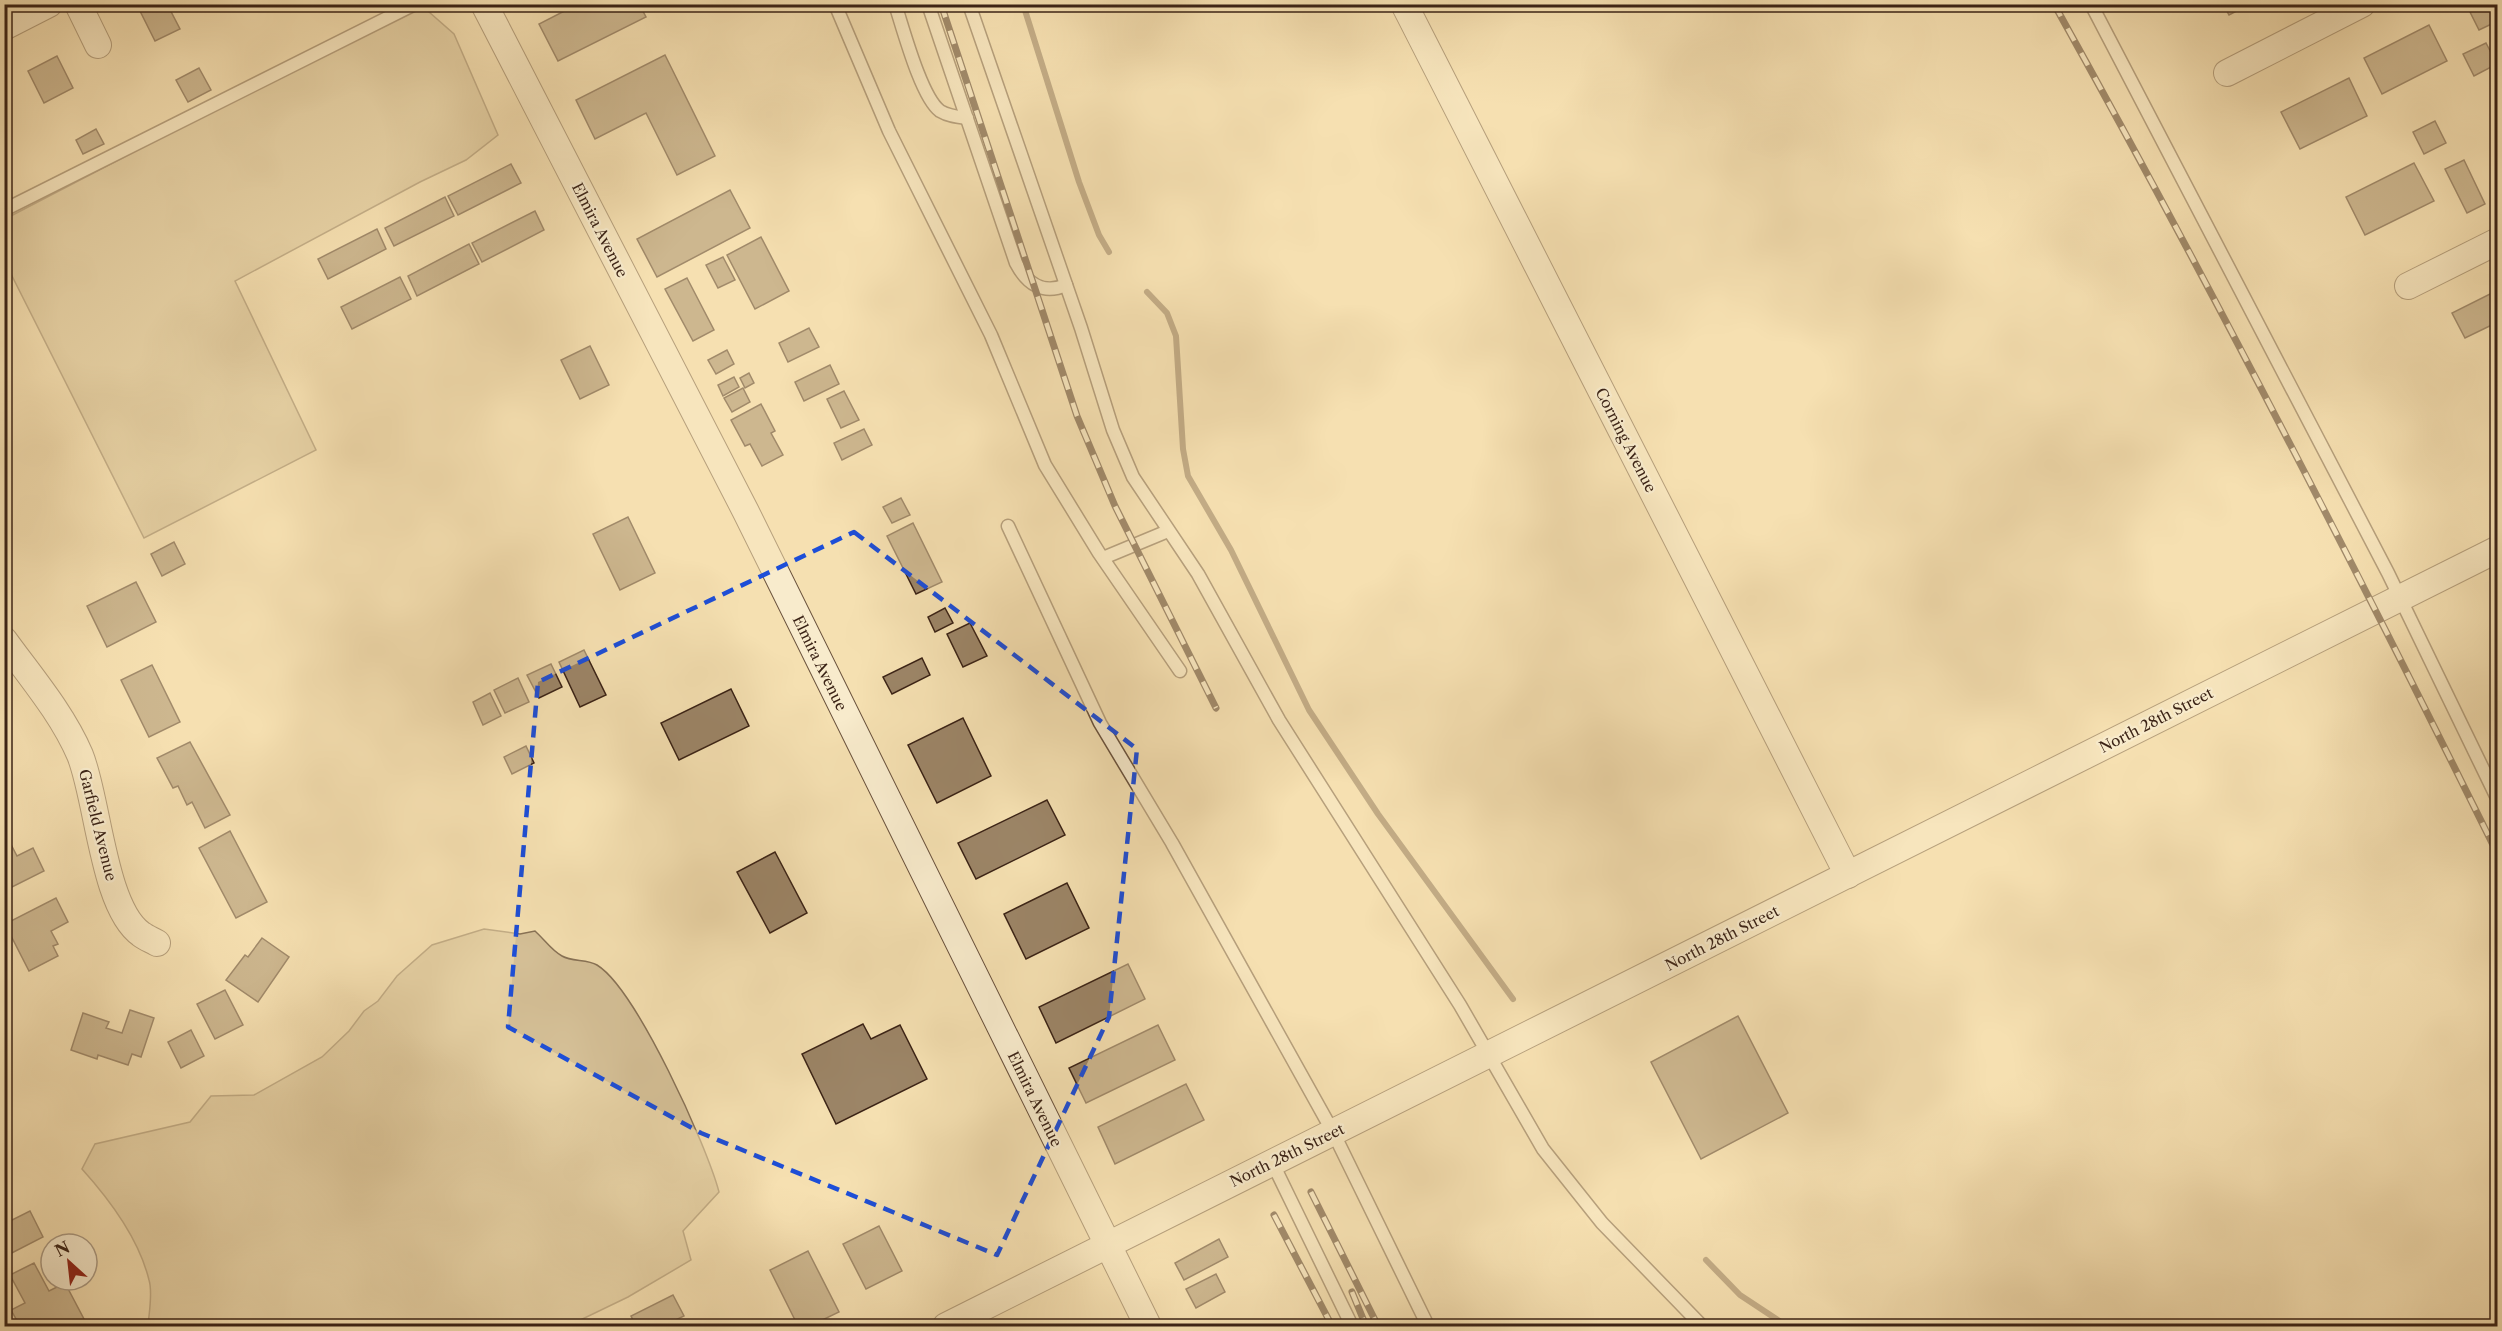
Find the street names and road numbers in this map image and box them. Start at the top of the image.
street label: Elmira Avenue [568,179,632,281]
street label: Corning Avenue [1591,384,1661,496]
street label: Elmira Avenue [789,612,851,714]
street label: North 28th Street [2096,683,2217,757]
street label: Garfield Avenue [75,767,121,883]
street label: North 28th Street [1662,901,1783,975]
street label: Elmira Avenue [1004,1048,1066,1150]
street label: North 28th Street [1227,1119,1348,1191]

